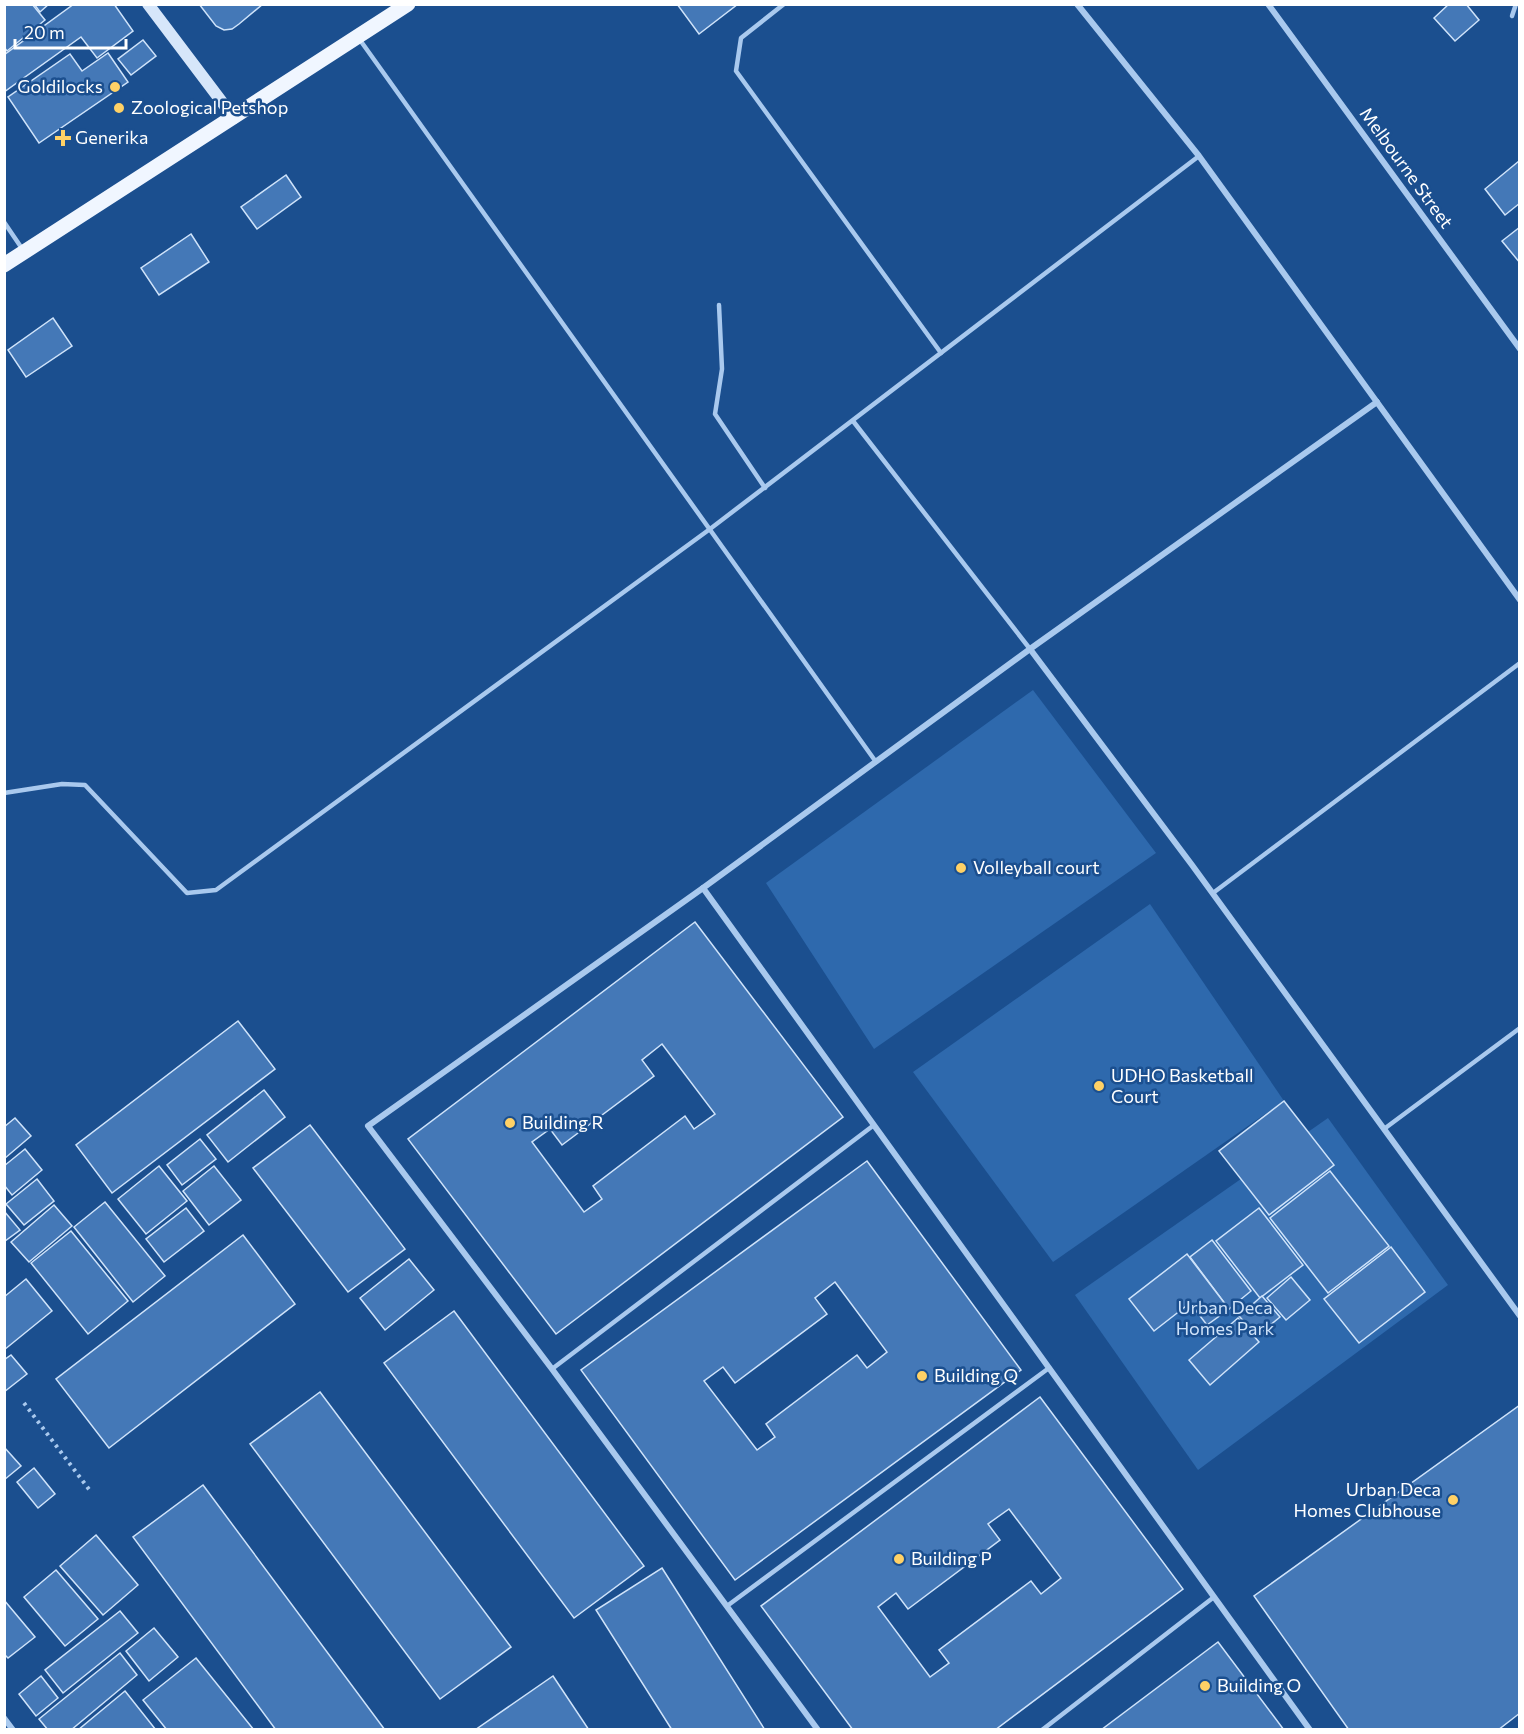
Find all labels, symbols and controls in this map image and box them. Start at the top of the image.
scale bar [15,12,126,50]
text: 20 m [24,21,65,43]
place label: Goldilocks [17,75,103,97]
marker: Goldilocks [108,80,122,94]
place label: Zoological Petshop [131,96,288,118]
marker: Zoological Petshop [112,101,126,115]
street label: Melbourne Street [1356,103,1458,232]
place label: Generika [75,126,149,148]
marker: Generika [56,131,70,145]
place label: Volleyball court [973,856,1100,878]
marker: Volleyball court [954,861,968,875]
place label: UDHO Basketball Court [1111,1064,1254,1107]
marker: UDHO Basketball Court [1092,1079,1106,1093]
place label: Building R [522,1111,603,1133]
marker: Building R [503,1116,517,1130]
park label: Urban Deca Homes Park [1176,1296,1275,1339]
place label: Building Q [934,1364,1018,1386]
marker: Building Q [915,1369,929,1383]
place label: Urban Deca Homes Clubhouse [1294,1478,1441,1521]
marker: Urban Deca Homes Clubhouse [1446,1493,1460,1507]
place label: Building P [911,1547,992,1569]
marker: Building P [892,1552,906,1566]
place label: Building O [1217,1674,1301,1696]
marker: Building O [1198,1679,1212,1693]

